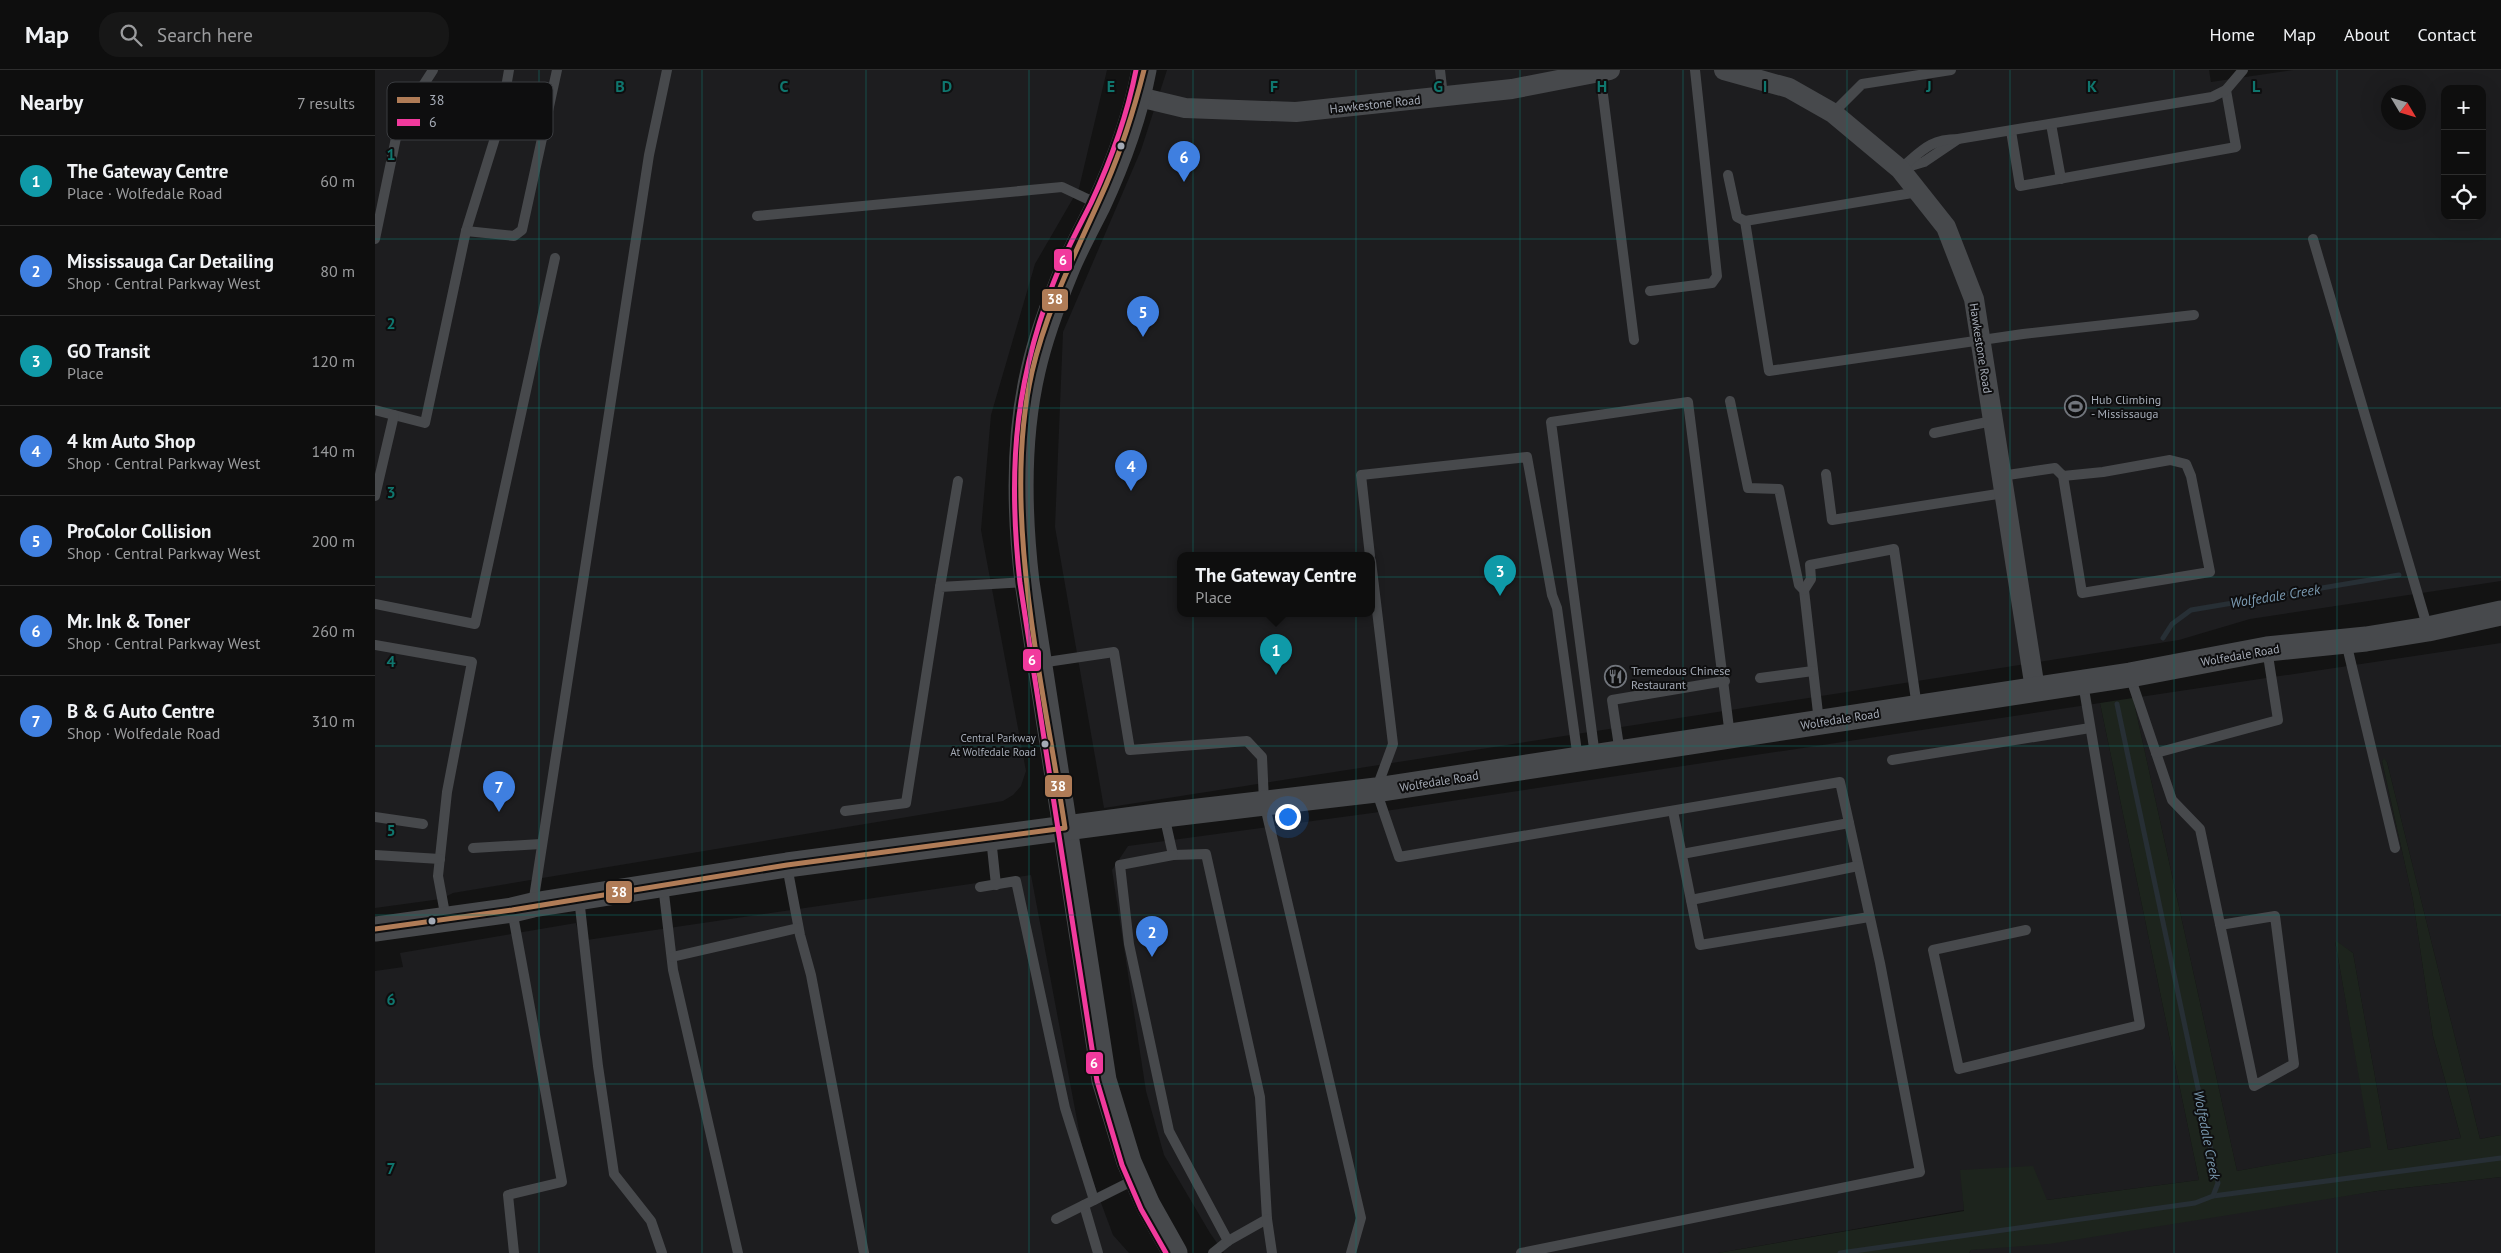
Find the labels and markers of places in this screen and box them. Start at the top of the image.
unlabelled marker [1116,141,1126,151]
pin: 6 [1168,141,1200,182]
pin: 5 [1127,296,1159,337]
place label: Hub Climbing - Mississauga [2091,392,2161,421]
sports icon: Hub Climbing - Mississauga [2063,394,2087,418]
pin: 4 [1115,450,1147,491]
pin: 3 [1484,555,1516,596]
pin: 1 [1260,634,1292,675]
place label: Tremedous Chinese Restaurant [1631,663,1730,692]
restaurant icon: Tremedous Chinese Restaurant [1603,665,1627,689]
place label: Central Parkway At Wolfedale Road [950,731,1037,759]
marker: Central Parkway At Wolfedale Road [1040,739,1050,749]
pin: 7 [483,771,515,812]
unlabelled marker [427,916,437,926]
pin: 2 [1136,916,1168,957]

